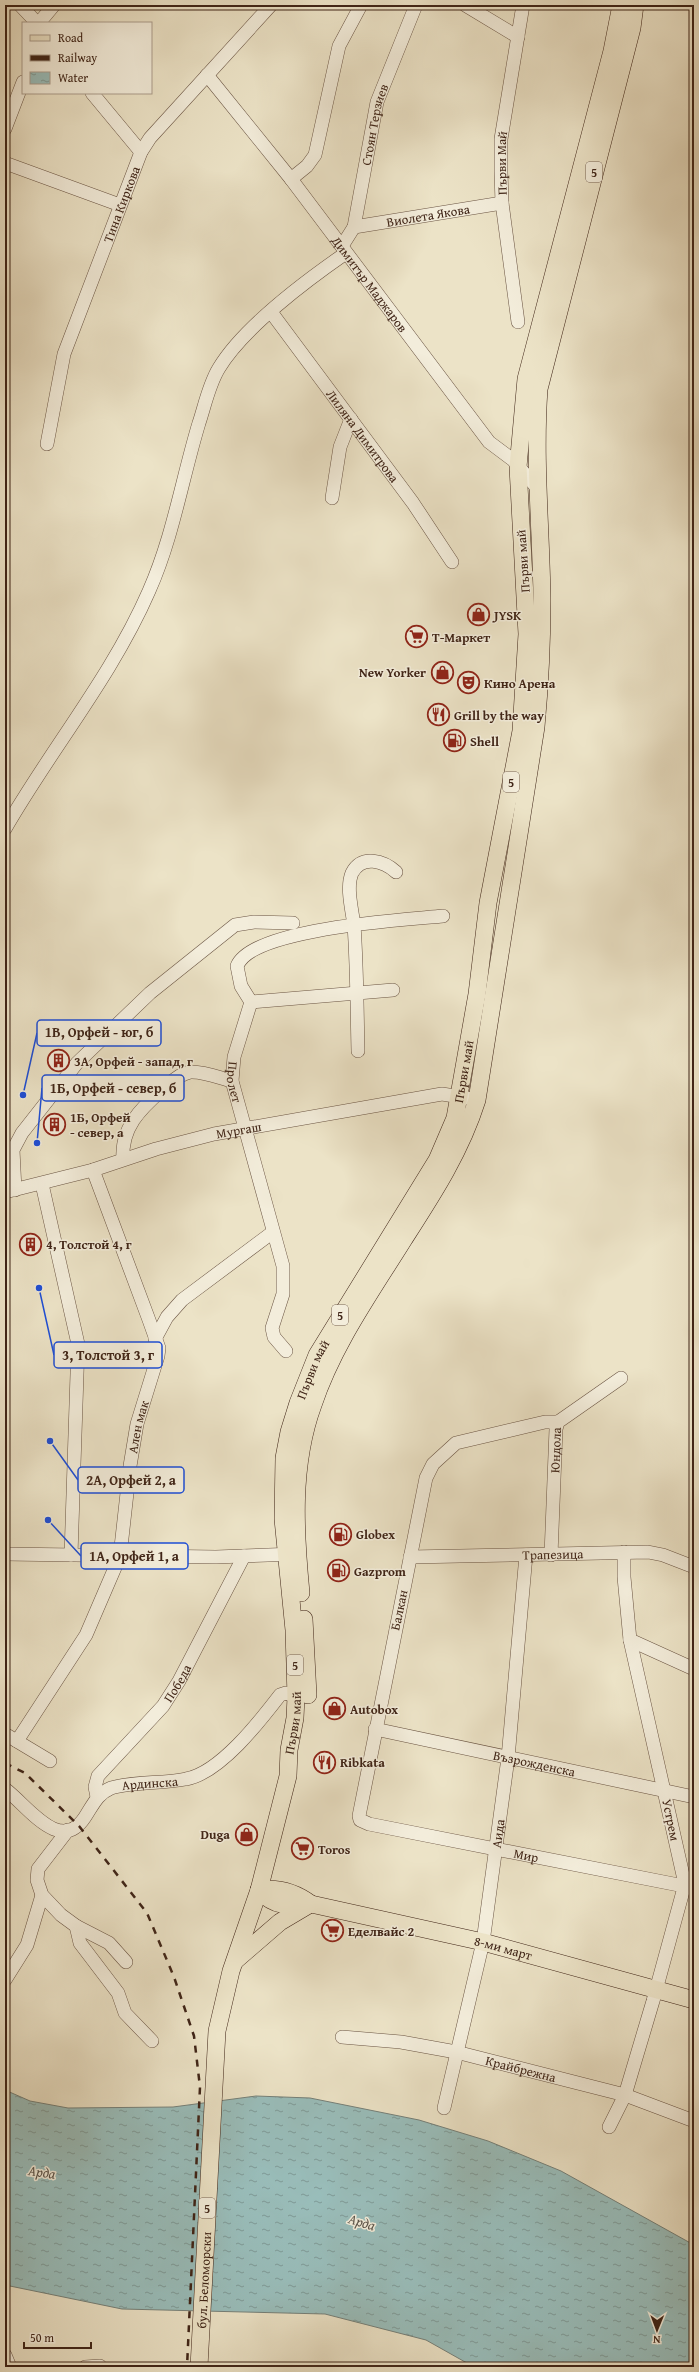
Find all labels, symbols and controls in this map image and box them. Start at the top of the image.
legend [22,22,152,94]
text: Road [58,29,84,46]
text: Railway [58,49,97,66]
text: Water [58,69,88,86]
street label: Стоян Терзиев [356,81,393,167]
street label: Първи Май [492,129,512,195]
street label: Тина Киркова [98,162,145,245]
road number: 5 [586,162,602,182]
street label: Виолета Якова [385,199,472,231]
street label: Димитър Маджаров [327,231,412,336]
street label: Лиляна Димитрова [322,385,404,487]
street label: Първи май [511,529,535,593]
shop icon: JYSK [465,602,491,628]
place label: JYSK [492,606,522,625]
supermarket icon: Т-Маркет [403,624,429,650]
place label: Т-Маркет [432,628,490,647]
shop icon: New Yorker [429,659,455,685]
place label: New Yorker [359,663,426,682]
theatre icon: Кино Арена [456,670,482,696]
place label: Кино Арена [484,674,556,693]
restaurant icon: Grill by the way [426,702,452,728]
place label: Grill by the way [454,706,544,725]
fuel station icon: Shell [441,728,467,754]
place label: Shell [470,732,499,751]
road number: 5 [503,772,519,792]
callout: 1В, Орфей - юг, б [37,1020,161,1046]
text: 1В, Орфей - юг, б [45,1022,154,1042]
street label: Първи май [448,1038,478,1104]
building icon: 3А, Орфей - запад, г [45,1048,71,1074]
place label: 3А, Орфей - запад, г [74,1052,193,1071]
street label: Пролет [222,1061,247,1106]
callout: 1Б, Орфей - север, б [42,1075,184,1101]
text: 1Б, Орфей - север, б [50,1078,177,1098]
place label: 1Б, Орфей - север, а [70,1108,131,1142]
building icon: 1Б, Орфей - север, а [42,1111,68,1137]
street label: Мургаш [215,1116,263,1143]
building icon: 4, Толстой 4, г [18,1231,44,1257]
place label: 4, Толстой 4, г [46,1235,132,1254]
road number: 5 [332,1305,348,1325]
street label: Първи май [291,1336,334,1402]
callout: 3, Толстой 3, г [54,1342,162,1368]
text: 3, Толстой 3, г [62,1345,155,1365]
street label: Ален мак [123,1398,153,1455]
street label: Юндола [545,1426,566,1473]
callout: 2А, Орфей 2, а [78,1467,184,1493]
text: 2А, Орфей 2, а [86,1470,177,1490]
fuel station icon: Globex [327,1521,353,1547]
place label: Globex [356,1525,395,1544]
callout: 1А, Орфей 1, а [81,1543,188,1569]
street label: Трапезица [522,1544,584,1564]
text: 1А, Орфей 1, а [89,1546,180,1566]
fuel station icon: Gazprom [325,1558,351,1584]
place label: Gazprom [354,1562,407,1581]
street label: Балкан [385,1587,413,1632]
road number: 5 [287,1655,303,1675]
street label: Победа [158,1660,196,1706]
street label: Първи май [279,1691,306,1756]
shop icon: Autobox [321,1696,347,1722]
place label: Autobox [350,1700,398,1719]
street label: Възрожденска [492,1745,578,1781]
restaurant icon: Ribkata [311,1749,337,1775]
place label: Ribkata [340,1753,385,1772]
street label: Ардинска [120,1771,180,1795]
street label: Устрем [657,1797,685,1843]
street label: Аида [486,1817,509,1849]
shop icon: Duga [233,1821,259,1847]
place label: Duga [201,1825,230,1844]
supermarket icon: Toros [289,1836,315,1862]
place label: Toros [318,1840,351,1859]
street label: Мир [512,1843,540,1867]
supermarket icon: Еделвайс 2 [319,1918,345,1944]
place label: Еделвайс 2 [348,1922,414,1941]
street label: 8-ми март [473,1931,535,1965]
street label: Крайбрежна [484,2050,559,2087]
water label: Арда [26,2160,57,2184]
road number: 5 [199,2198,215,2218]
water label: Арда [345,2208,378,2236]
street label: бул. Беломорски [192,2231,216,2329]
north arrow [637,2310,677,2350]
scale bar [24,2324,91,2350]
text: 50 m [30,2329,54,2346]
text: N [652,2332,661,2348]

